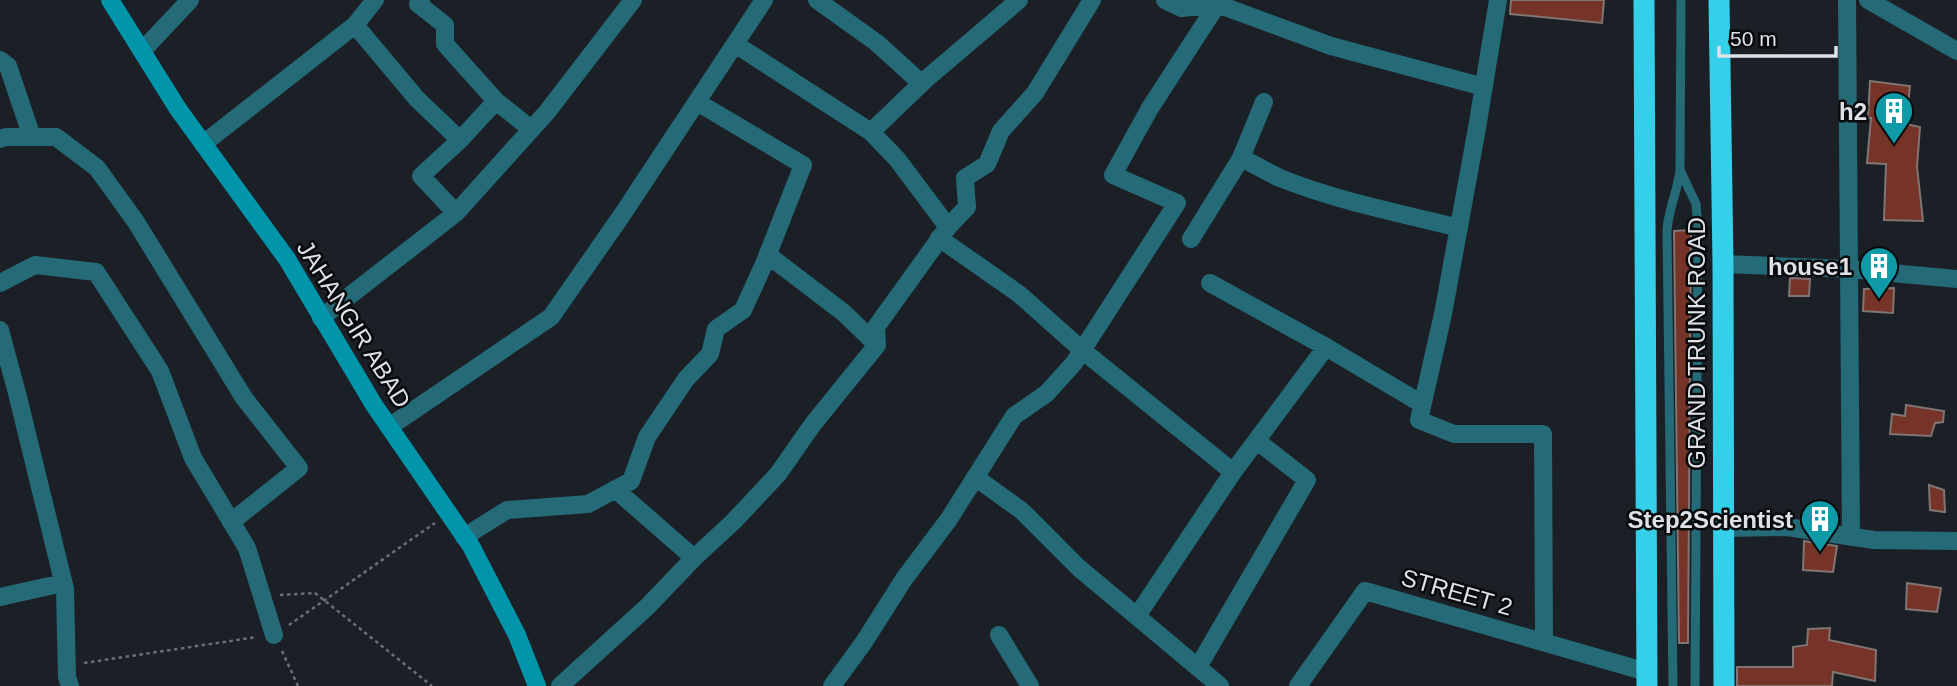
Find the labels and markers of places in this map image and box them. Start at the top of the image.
building icon: h2 [1873,90,1915,145]
place label: h2 [1839,98,1867,125]
building icon: house1 [1858,245,1900,300]
place label: house1 [1768,253,1852,280]
building icon: Step2Scientist [1799,498,1841,553]
place label: Step2Scientist [1628,506,1793,533]

